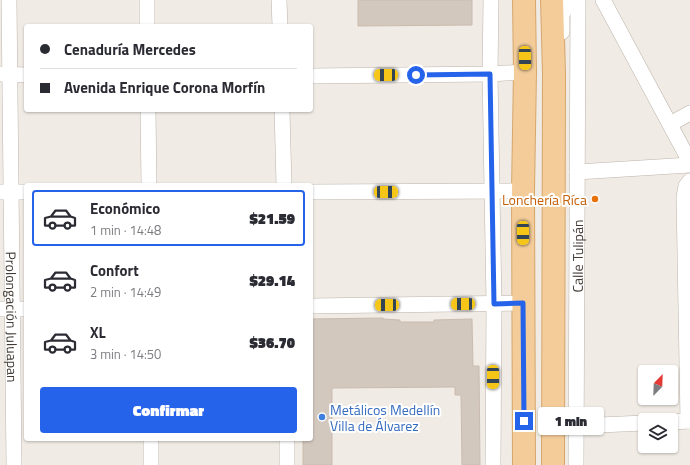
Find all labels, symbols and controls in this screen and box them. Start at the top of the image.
text: Cenaduría Mercedes [64,38,196,61]
car [519,46,531,70]
route start [407,66,425,84]
car [374,69,398,81]
text: Avenida Enrique Corona Morfín [64,76,265,99]
car [374,186,398,198]
place label: Lonchería Ríca [502,189,587,210]
marker: Lonchería Ríca [590,194,600,204]
text: Económico [90,197,160,220]
icon: car [42,200,78,236]
text: $21.59 [250,207,295,230]
street label: Calle Tulipán [566,219,588,293]
text: 1 min · 14:48 [90,220,161,240]
car [517,221,529,245]
street label: Prolongación Juluapan [1,251,24,383]
text: Confort [90,259,139,282]
icon: car [42,262,78,298]
text: $29.14 [250,269,295,292]
text: 2 min · 14:49 [90,282,161,302]
car [451,298,475,310]
car [375,299,399,311]
text: XL [90,321,106,344]
icon: car [42,324,78,360]
text: $36.70 [250,331,295,354]
text: 3 min · 14:50 [90,344,161,364]
car [487,365,499,389]
north arrow [638,365,678,405]
map controls [638,365,678,453]
button: Confirmar [40,387,297,433]
place label: Metálicos Medellín Villa de Álvarez [330,399,440,436]
callout: 1 min [538,407,604,435]
text: 1 min [555,411,587,431]
marker: Metálicos Medellín Villa de Álvarez [317,412,327,422]
route end [515,412,533,430]
button: layers [638,413,678,453]

